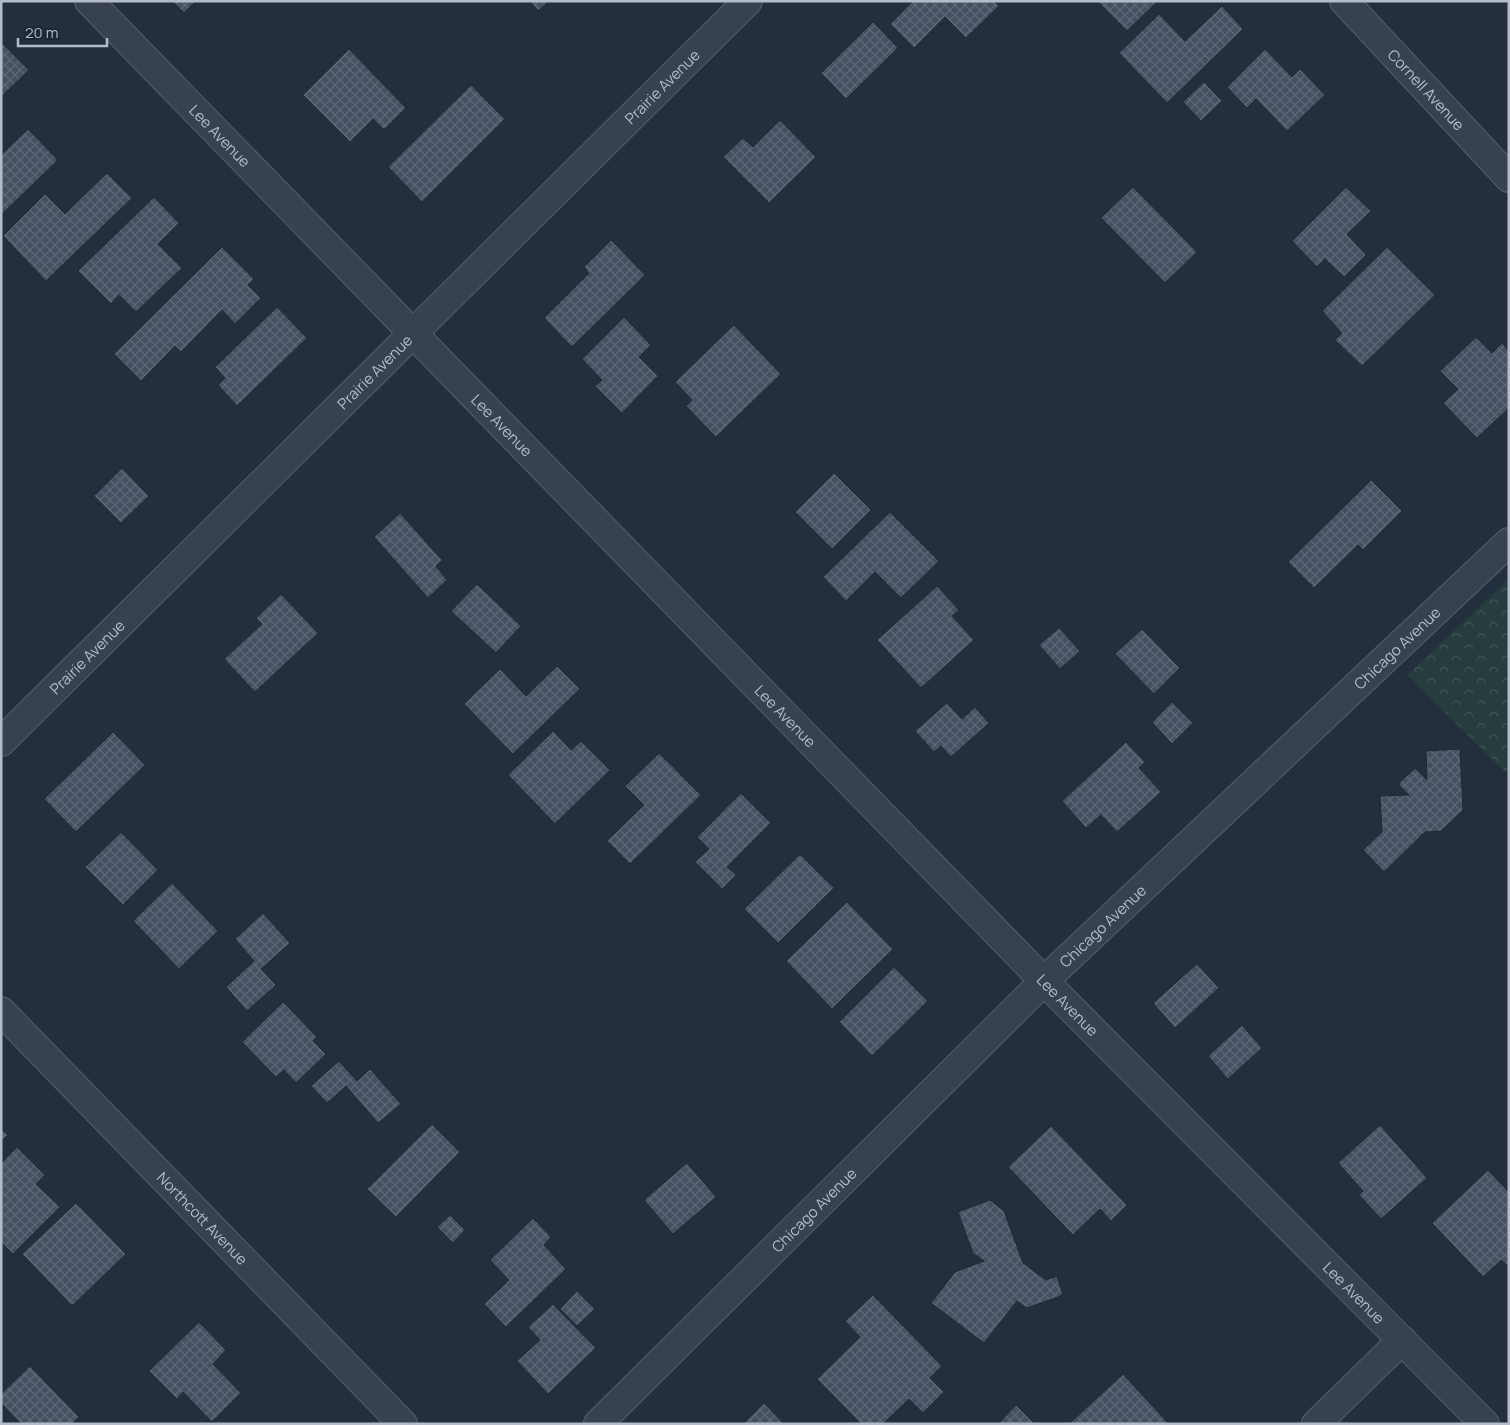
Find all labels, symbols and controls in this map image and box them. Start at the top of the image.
scale bar [18,15,106,47]
text: 20 m [25,22,58,43]
street label: Prairie Avenue [620,44,704,128]
street label: Cornell Avenue [1383,44,1470,135]
street label: Lee Avenue [185,100,256,172]
street label: Prairie Avenue [332,329,417,414]
street label: Lee Avenue [467,389,538,461]
street label: Chicago Avenue [1349,602,1445,694]
street label: Prairie Avenue [45,615,129,699]
street label: Lee Avenue [750,680,821,752]
street label: Chicago Avenue [1055,880,1151,972]
street label: Lee Avenue [1032,969,1103,1041]
street label: Chicago Avenue [767,1163,861,1257]
street label: Northcott Avenue [153,1167,253,1269]
street label: Lee Avenue [1319,1257,1390,1328]

